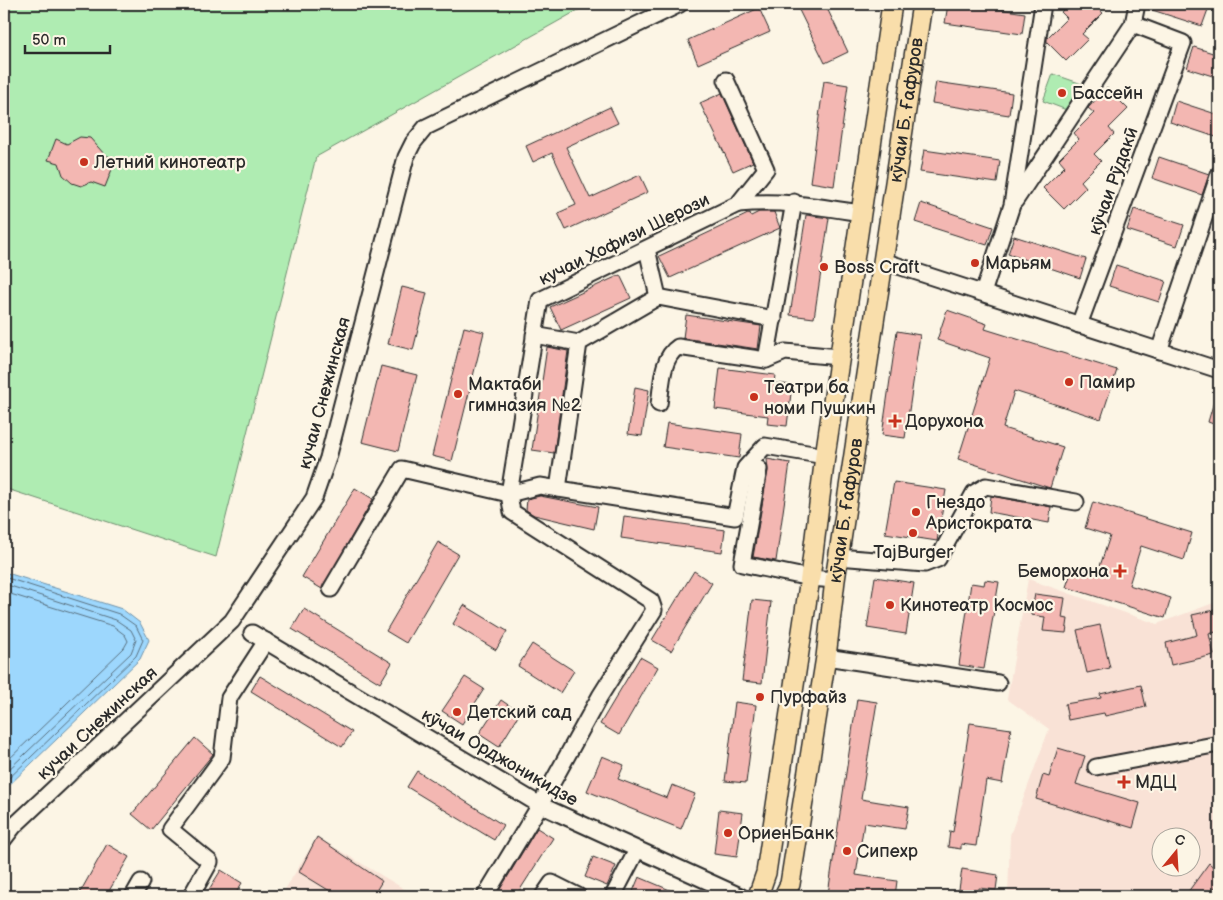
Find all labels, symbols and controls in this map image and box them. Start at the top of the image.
scale bar [25,22,110,54]
text: 50 m [32,31,66,50]
street label: кӯчаи Б. Ғафуров [885,36,928,184]
place label: Бассейн [1072,83,1143,104]
marker: Бассейн [1056,87,1068,99]
street label: кӯчаи Рӯдакӣ [1084,124,1143,238]
place label: Летний кинотеатр [93,152,246,173]
marker: Летний кинотеатр [78,156,90,168]
street label: кучаи Хофизи Шерози [535,189,713,290]
place label: Марьям [985,253,1052,274]
place label: Boss Craft [834,257,920,278]
marker: Марьям [969,257,981,269]
marker: Boss Craft [818,261,830,273]
street label: кучаи Снежинская [294,315,355,471]
place label: Памир [1079,372,1135,393]
place label: Мактаби гимназия №2 [468,374,582,416]
marker: Памир [1063,376,1075,388]
place label: Театри ба номи Пушкин [764,377,876,419]
marker: Мактаби гимназия №2 [452,388,464,400]
marker: Театри ба номи Пушкин [748,391,760,403]
place label: Дорухона [905,411,984,432]
marker: Дорухона [889,415,901,427]
street label: кӯчаи Б. Ғафуров [825,436,867,585]
place label: Гнездо Аристократа [925,492,1033,534]
marker: Гнездо Аристократа [910,506,922,518]
marker: TajBurger [907,527,919,539]
place label: TajBurger [873,542,953,563]
place label: Беморхона [1017,561,1109,582]
marker: Беморхона [1113,564,1127,578]
place label: Кинотеатр Космос [900,595,1053,616]
marker: Кинотеатр Космос [884,599,896,611]
street label: кучаи Снежинская [33,662,162,784]
place label: Пурфайз [770,687,847,708]
marker: Пурфайз [754,691,766,703]
place label: Детский сад [467,702,572,723]
street label: кӯчаи Орджоникидзе [418,704,582,811]
marker: Детский сад [451,706,463,718]
place label: МДЦ [1135,772,1177,793]
marker: МДЦ [1117,775,1131,789]
place label: ОриенБанк [738,823,835,844]
marker: ОриенБанк [722,827,734,839]
north arrow [1150,828,1200,878]
text: С [1173,831,1187,850]
place label: Сипехр [857,841,918,862]
marker: Сипехр [841,845,853,857]

